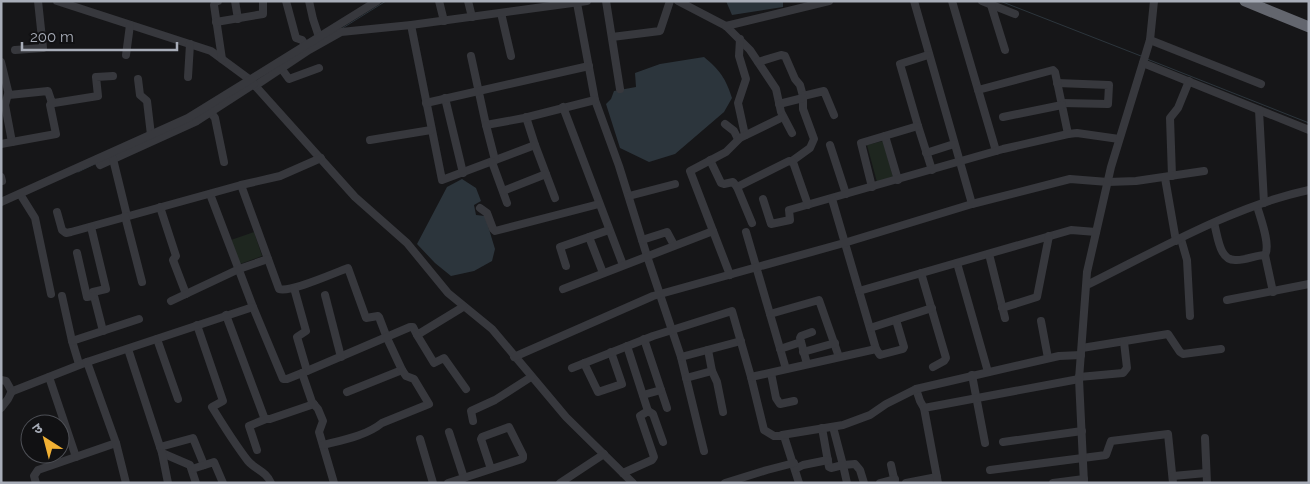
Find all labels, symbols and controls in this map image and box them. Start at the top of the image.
scale bar [22,20,178,52]
text: 200 m [30,28,74,46]
north arrow [20,414,70,464]
text: उ [29,419,46,437]

